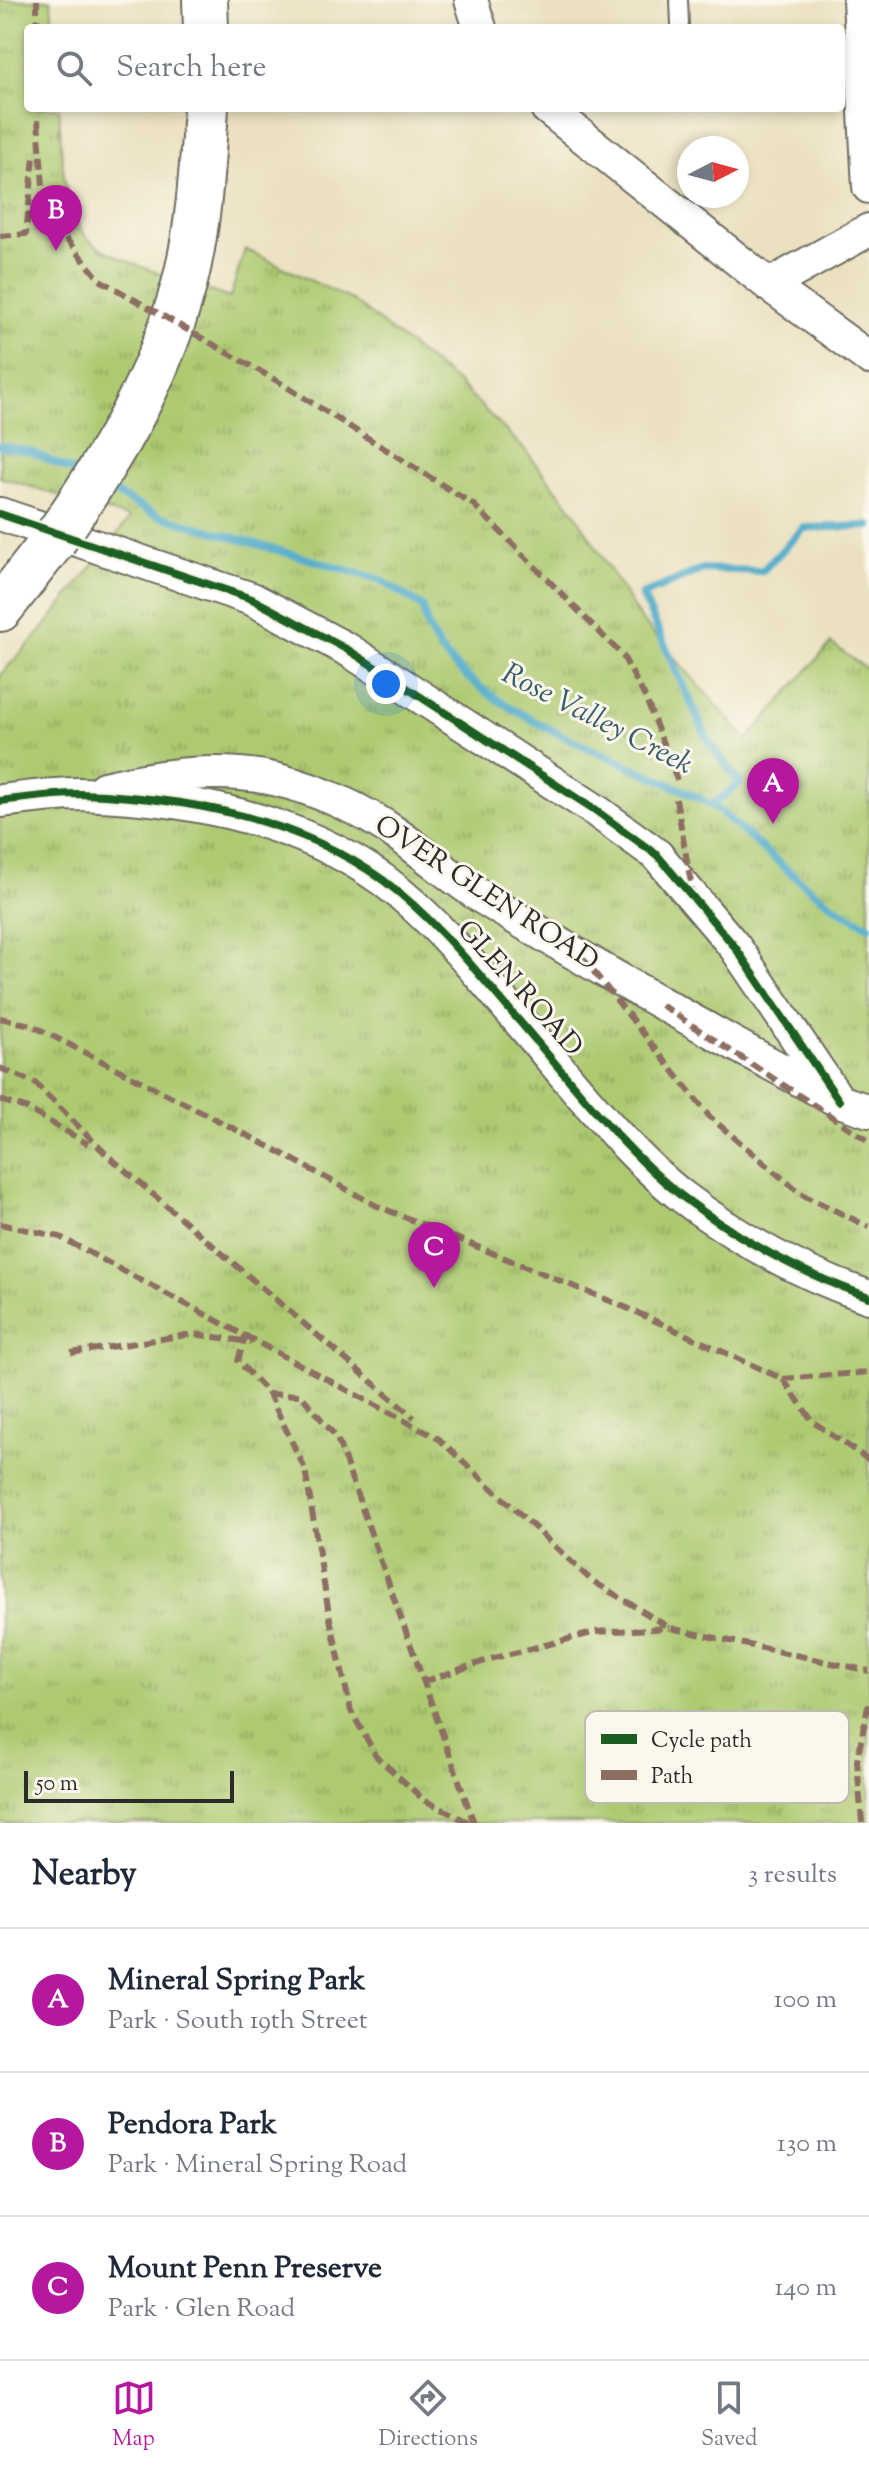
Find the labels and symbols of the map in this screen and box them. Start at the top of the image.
north arrow [677,136,749,208]
pin: B [30,185,82,251]
water label: Rose Valley Creek [494,653,700,787]
your location [366,664,406,704]
pin: A [747,758,799,824]
street label: OVER GLEN ROAD [366,806,606,982]
street label: GLEN ROAD [447,912,591,1066]
pin: C [408,1222,460,1288]
legend [585,1711,849,1803]
text: Cycle path [651,1726,752,1758]
text: Path [651,1762,694,1794]
scale bar [24,1767,234,1803]

